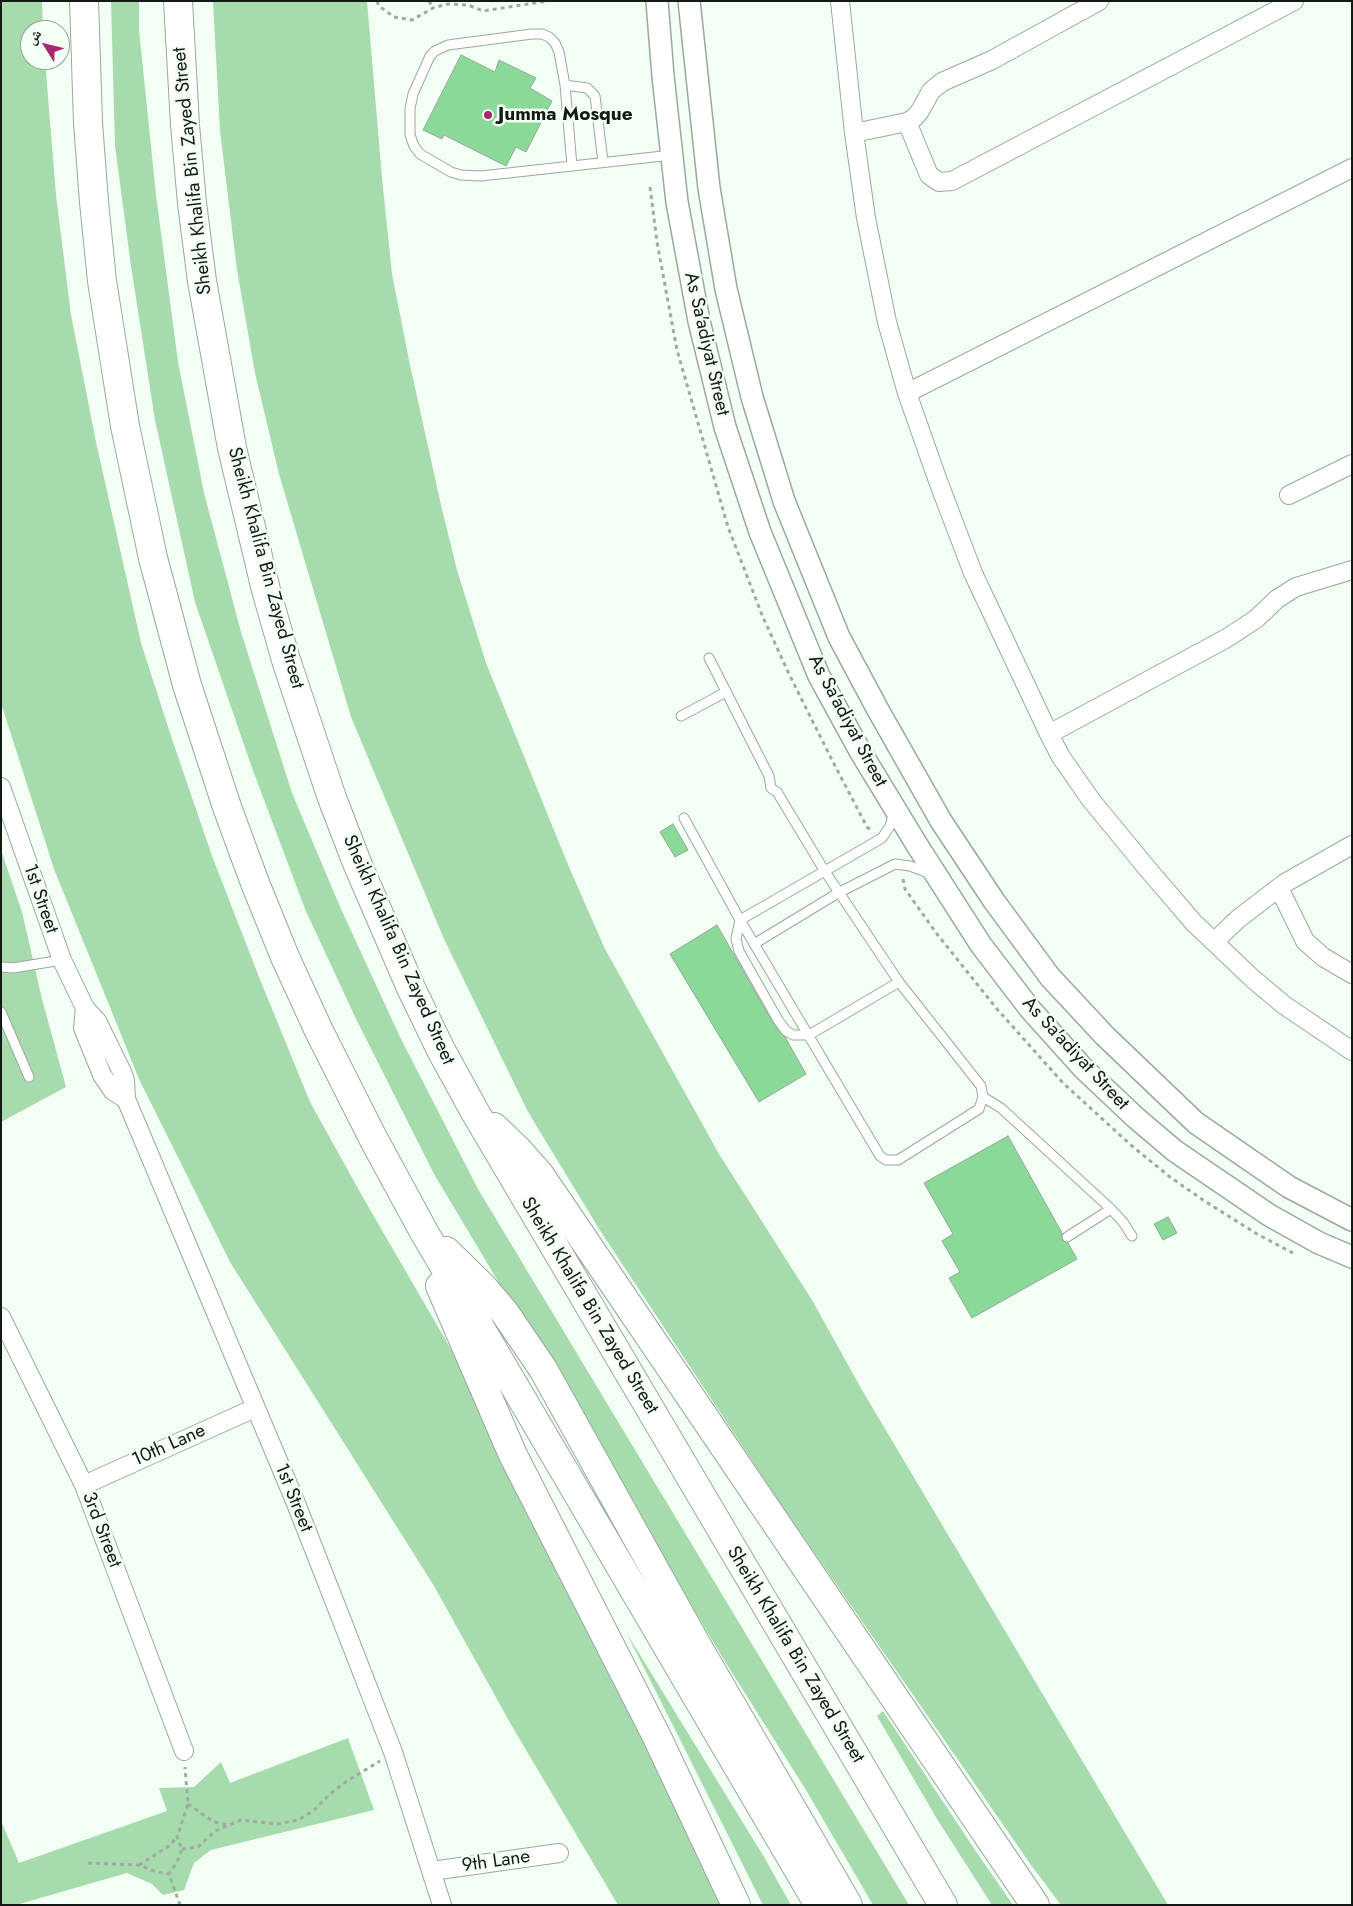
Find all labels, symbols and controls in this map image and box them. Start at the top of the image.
north arrow [20,20,70,70]
text: ش [21,25,46,49]
street label: Sheikh Khalifa Bin Zayed Street [169,46,217,296]
place label: Jumma Mosque [498,104,633,126]
marker: Jumma Mosque [482,109,494,121]
street label: As Sa'adiyat Street [678,270,734,418]
street label: Sheikh Khalifa Bin Zayed Street [222,445,308,691]
street label: As Sa'adiyat Street [803,651,891,791]
street label: Sheikh Khalifa Bin Zayed Street [337,832,459,1068]
street label: 1st Street [18,861,62,937]
street label: As Sa'adiyat Street [1017,993,1133,1115]
street label: Sheikh Khalifa Bin Zayed Street [515,1193,663,1419]
street label: 10th Lane [129,1420,209,1472]
street label: 1st Street [269,1460,317,1536]
street label: 3rd Street [76,1489,126,1571]
street label: Sheikh Khalifa Bin Zayed Street [721,1542,869,1768]
street label: 9th Lane [460,1846,532,1878]

